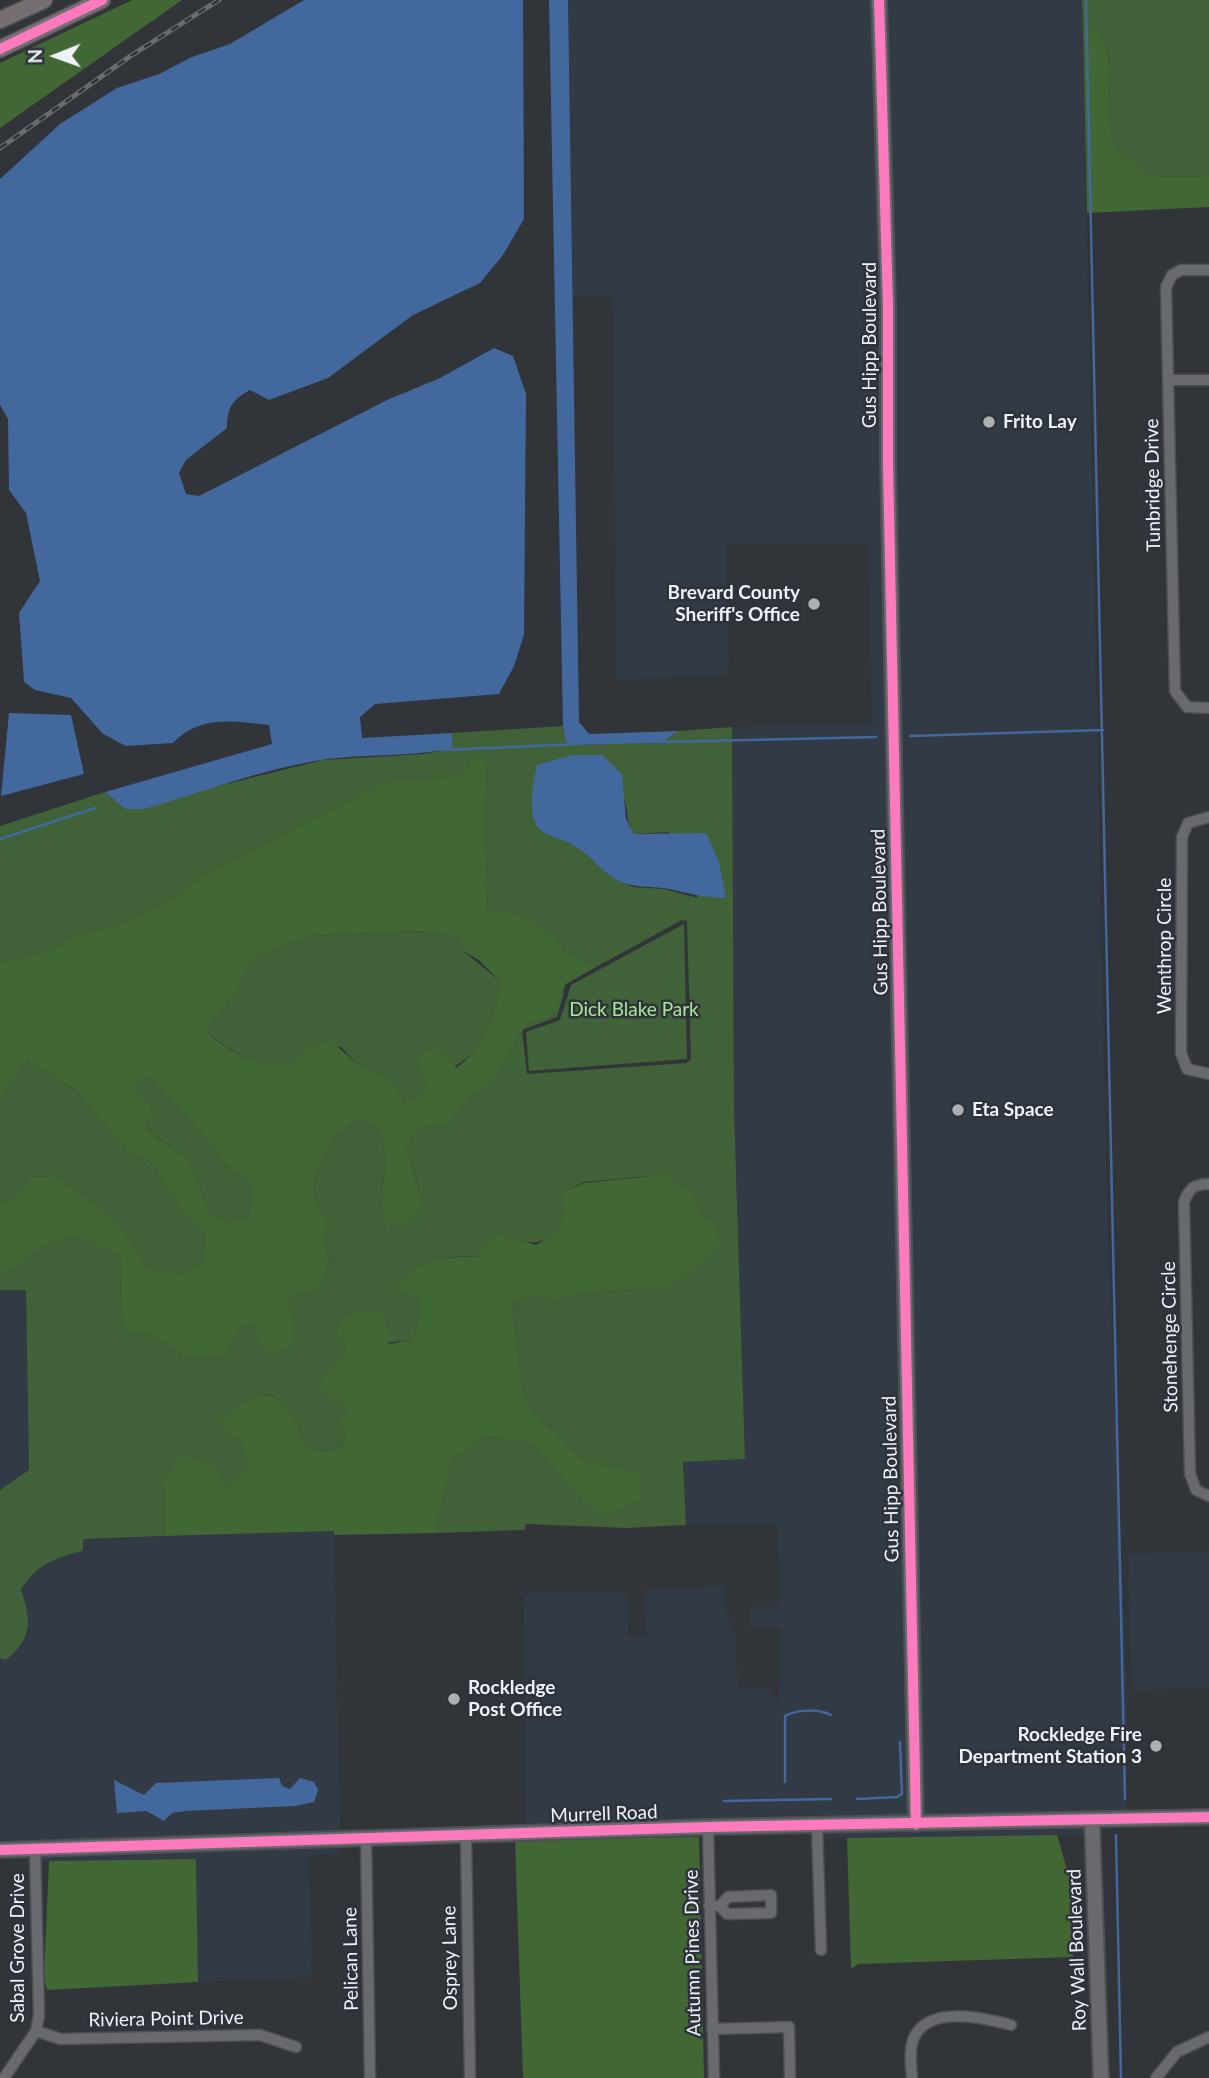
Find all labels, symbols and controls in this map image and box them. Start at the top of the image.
north arrow [21,21,91,91]
text: N [23,49,46,64]
street label: Gus Hipp Boulevard [859,262,881,428]
place label: Frito Lay [1003,411,1077,433]
marker: Frito Lay [981,414,997,430]
street label: Tunbridge Drive [1140,418,1166,552]
place label: Brevard County Sheriff's Office [668,582,800,626]
marker: Brevard County Sheriff's Office [806,596,822,612]
street label: Gus Hipp Boulevard [867,829,893,995]
street label: Wenthrop Circle [1154,878,1176,1014]
park label: Dick Blake Park [569,999,699,1021]
place label: Eta Space [972,1099,1054,1121]
marker: Eta Space [950,1102,966,1118]
street label: Stonehenge Circle [1157,1261,1183,1413]
street label: Gus Hipp Boulevard [878,1396,904,1562]
place label: Rockledge Post Office [468,1677,562,1721]
marker: Rockledge Post Office [446,1691,462,1707]
place label: Rockledge Fire Department Station 3 [959,1724,1142,1768]
marker: Rockledge Fire Department Station 3 [1148,1738,1164,1754]
street label: Murrell Road [550,1801,658,1827]
street label: Roy Wall Boulevard [1063,1868,1091,2032]
street label: Autumn Pines Drive [680,1869,706,2037]
street label: Sabal Grove Drive [7,1873,29,2023]
street label: Osprey Lane [438,1905,462,2011]
street label: Pelican Lane [339,1907,363,2011]
street label: Riviera Point Drive [88,2006,244,2032]

